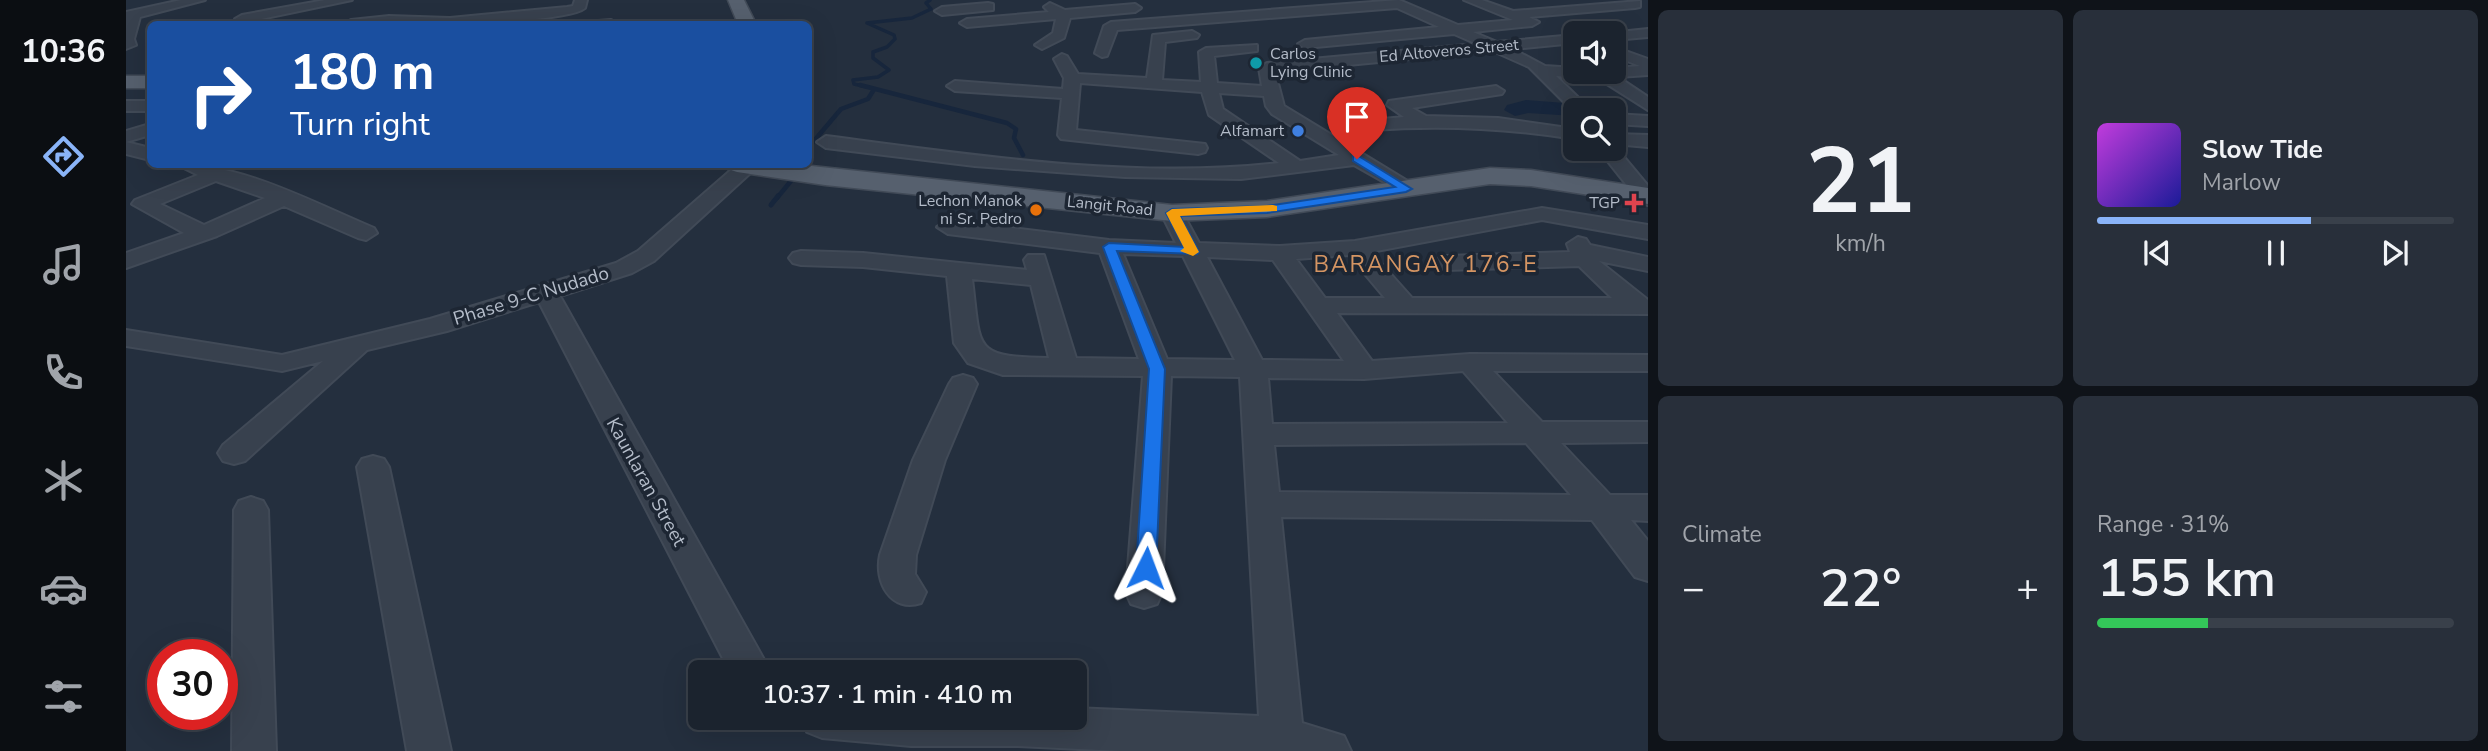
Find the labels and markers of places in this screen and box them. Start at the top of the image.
place label: Carlos Lying Clinic [1270,43,1353,83]
marker: Carlos Lying Clinic [1248,55,1264,71]
pin [1327,87,1387,159]
place label: Alfamart [1220,120,1284,142]
marker: Alfamart [1290,123,1306,139]
place label: Lechon Manok ni Sr. Pedro [918,190,1023,230]
place label: TGP [1589,192,1620,214]
marker: TGP [1626,195,1642,211]
marker: Lechon Manok ni Sr. Pedro [1028,202,1044,218]

